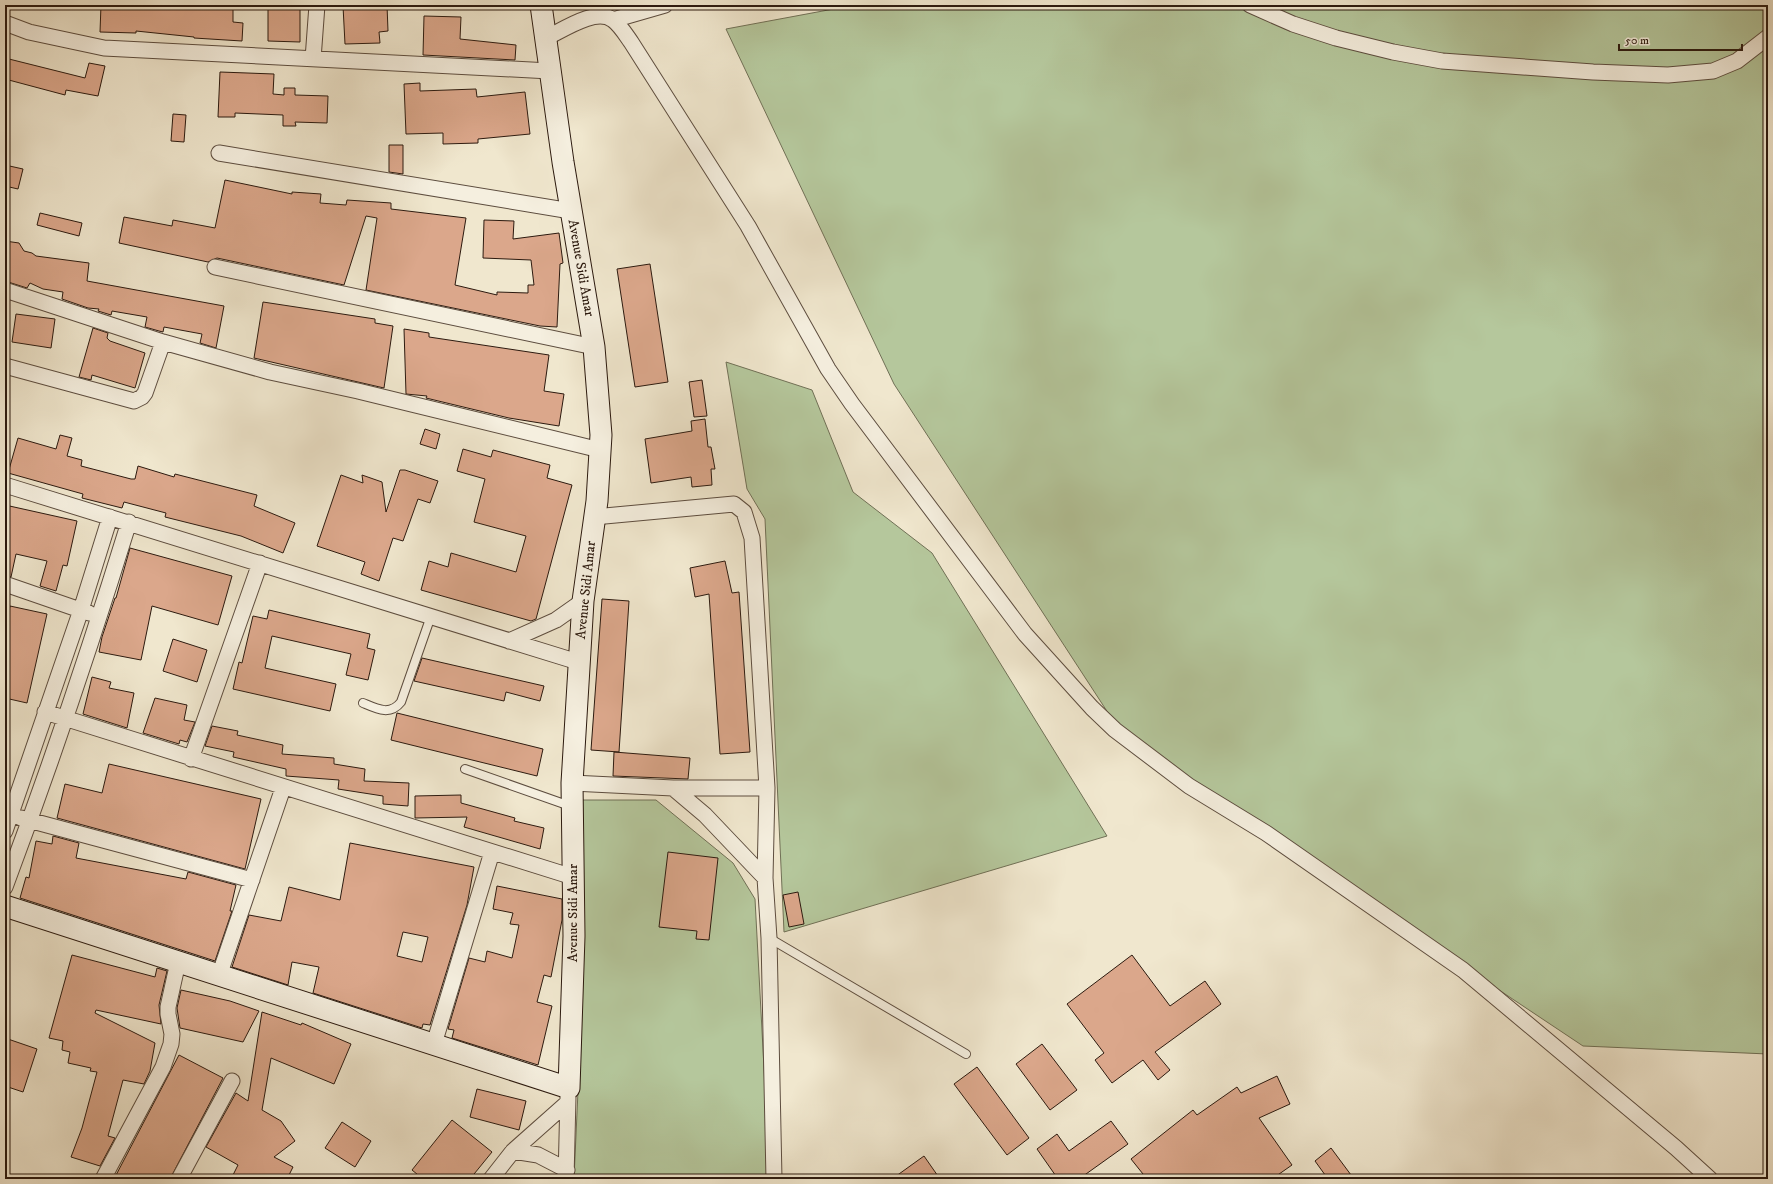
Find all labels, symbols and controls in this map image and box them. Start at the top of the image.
scale bar [1619,26,1742,52]
text: 50 m [1625,33,1649,48]
street label: Avenue Sidi Amar [564,218,599,319]
street label: Avenue Sidi Amar [572,539,600,640]
street label: Avenue Sidi Amar [564,863,582,962]

